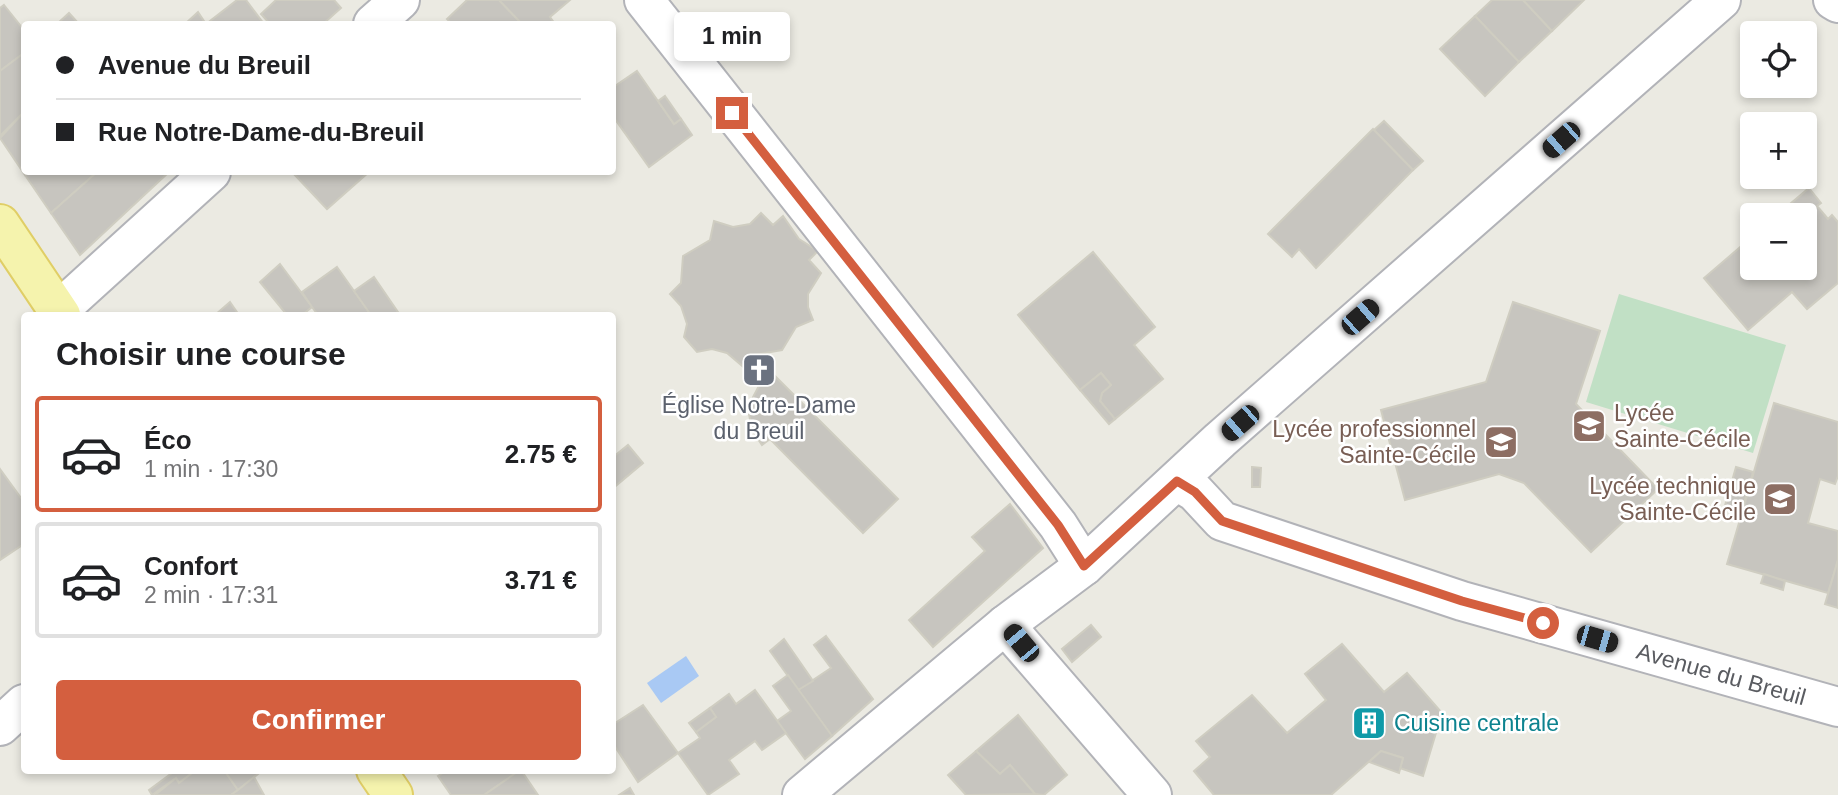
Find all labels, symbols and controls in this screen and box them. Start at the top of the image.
callout: 1 min [674,11,790,60]
map controls [1740,21,1817,280]
button: locate [1740,21,1817,98]
text: 1 min [702,23,762,49]
text: Avenue du Breuil [98,50,311,80]
route end [716,97,748,129]
button: + [1740,112,1817,189]
text: Rue Notre-Dame-du-Breuil [98,117,424,147]
car [1539,118,1584,162]
button: − [1740,203,1817,280]
car [1338,295,1383,339]
text: Choisir une course [56,336,346,372]
church icon: Église Notre-Dame du Breuil [740,351,778,389]
place label: Église Notre-Dame du Breuil [662,392,856,444]
place label: Lycée Sainte-Cécile [1614,400,1751,452]
car [1218,401,1263,445]
school or university icon: Lycée Sainte-Cécile [1570,407,1608,445]
place label: Lycée professionnel Sainte-Cécile [1272,416,1476,468]
icon: car [60,423,123,486]
school or university icon: Lycée professionnel Sainte-Cécile [1482,423,1520,461]
text: Éco [144,425,192,455]
text: 2.75 € [505,439,577,469]
text: 1 min · 17:30 [144,456,278,482]
place label: Lycée technique Sainte-Cécile [1589,473,1756,525]
school or university icon: Lycée technique Sainte-Cécile [1761,480,1799,518]
icon: car [60,549,123,612]
text: Confort [144,551,238,581]
text: 3.71 € [505,565,577,595]
text: 2 min · 17:31 [144,582,278,608]
route start [1527,607,1559,639]
car [1000,620,1043,666]
car [1574,623,1621,655]
street label: Avenue du Breuil [1634,638,1809,710]
button: Confirmer [56,680,581,760]
building icon: Cuisine centrale [1350,704,1388,742]
place label: Cuisine centrale [1394,710,1559,736]

